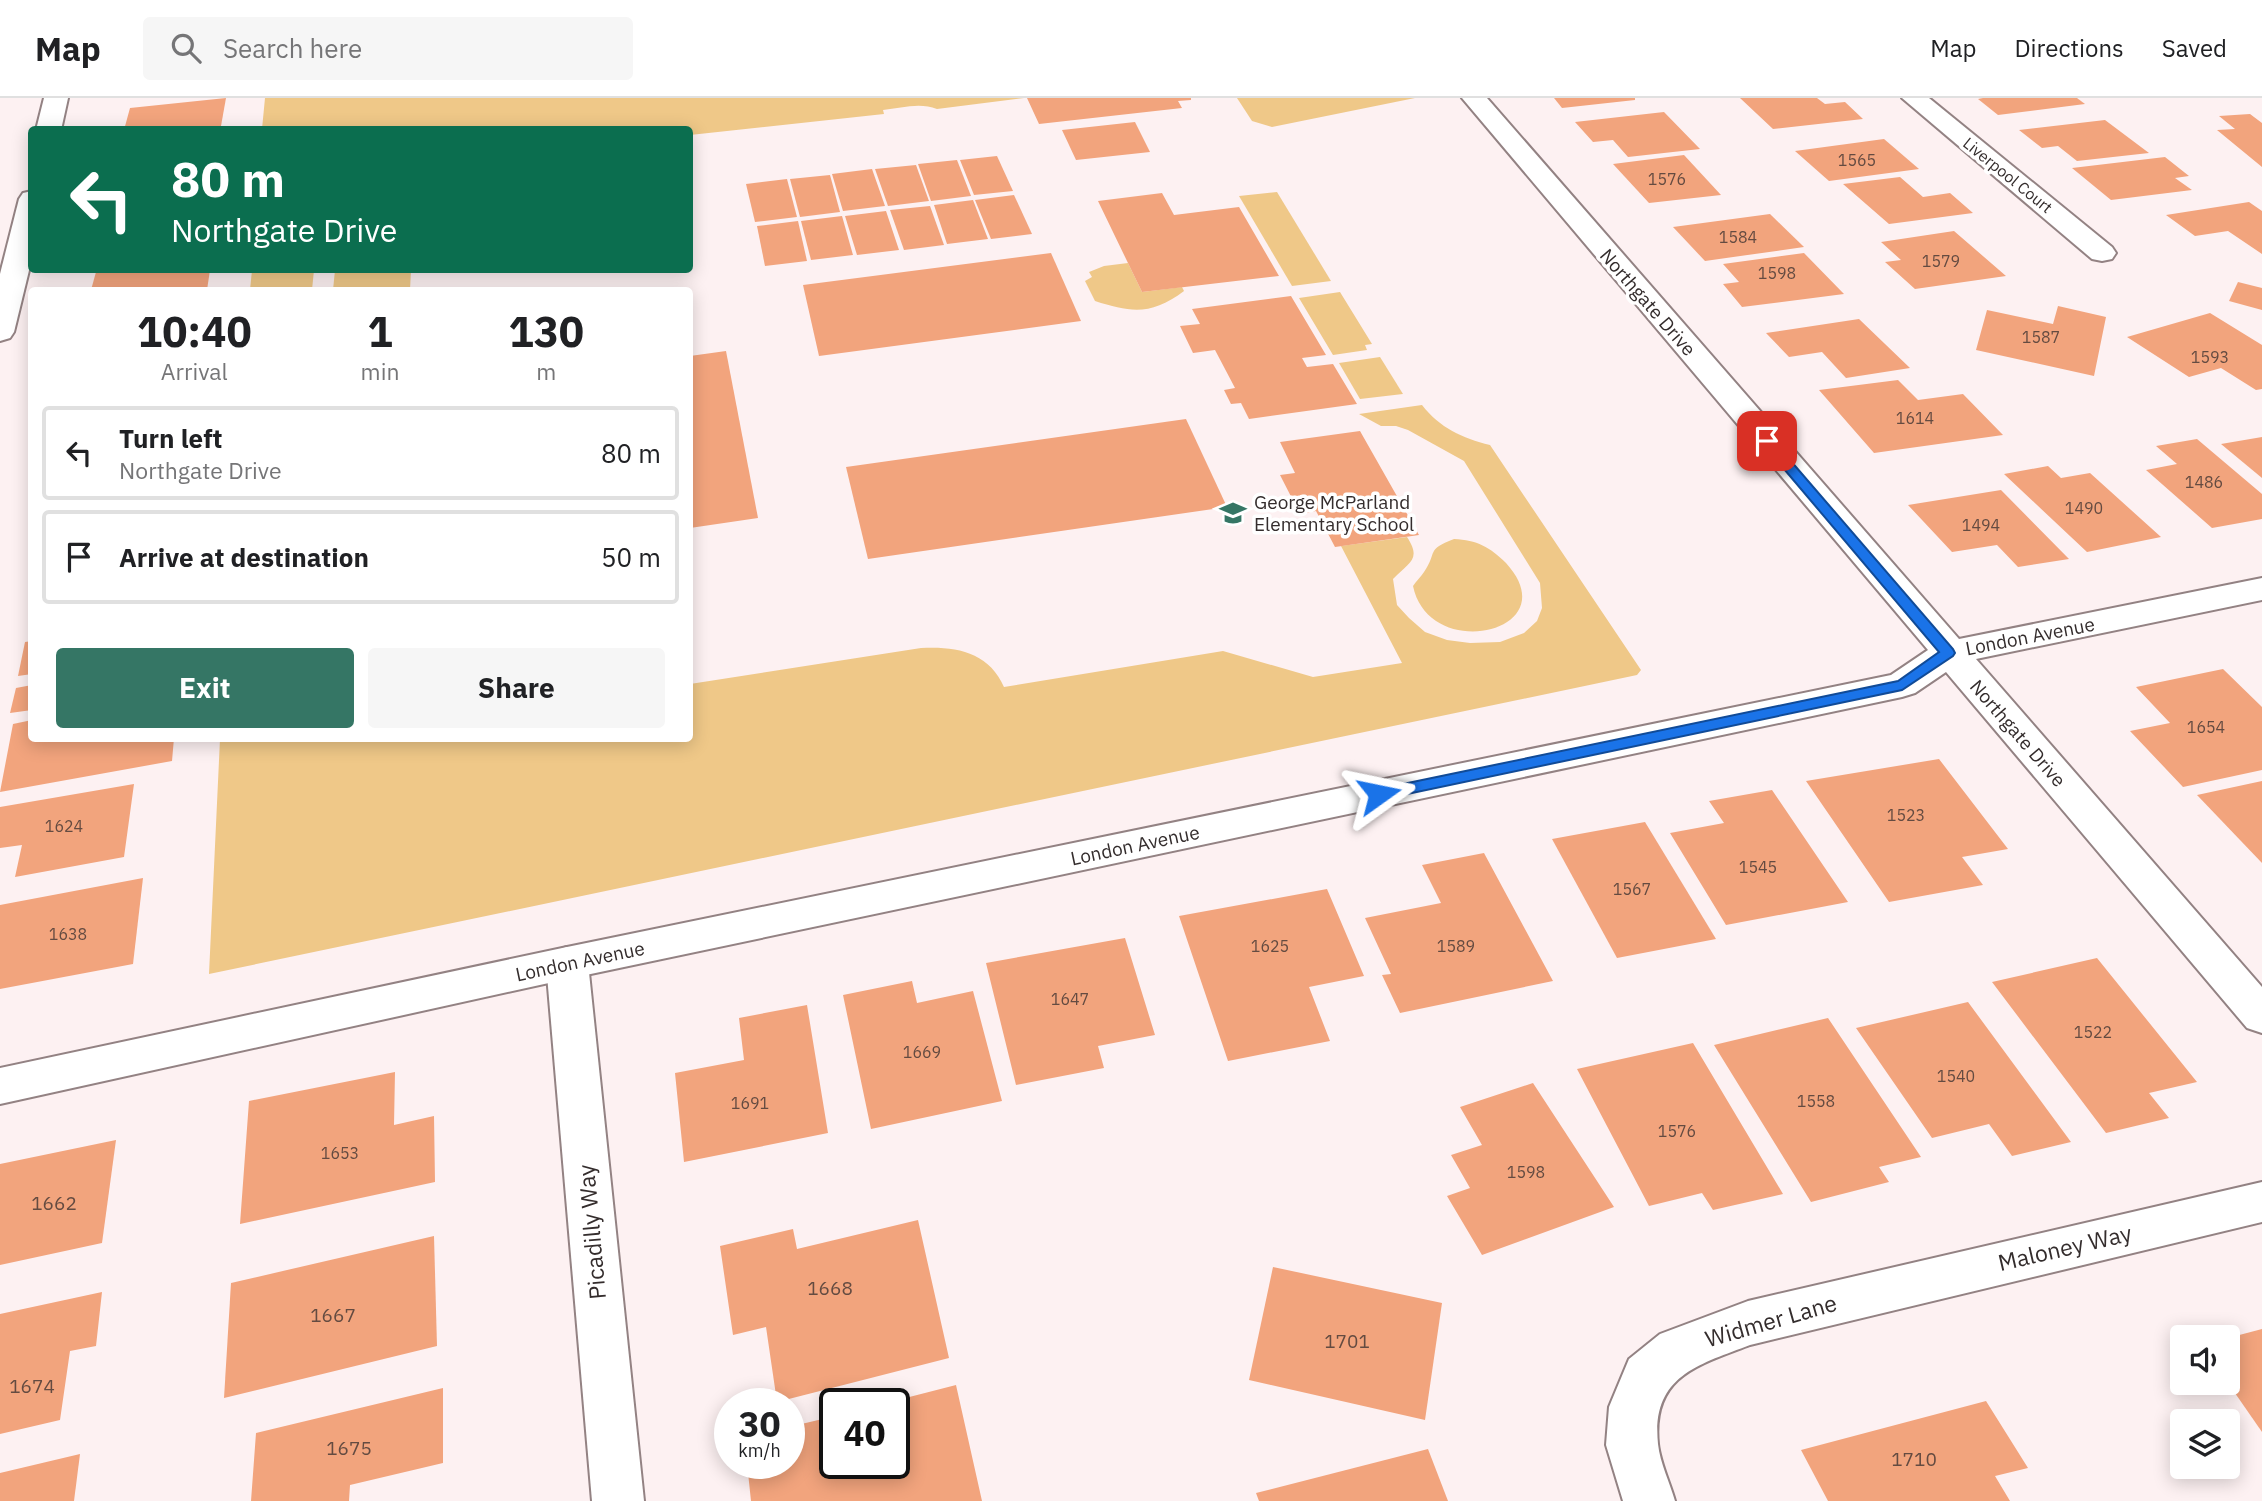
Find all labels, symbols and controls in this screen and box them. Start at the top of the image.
search box [143,17,633,80]
text: Map [35,27,101,70]
icon: search [167,29,205,67]
text: Search here [223,31,362,65]
text: Map [1930,32,1976,64]
text: Directions [2014,32,2124,64]
text: Saved [2162,32,2227,64]
street label: Liverpool Court [1959,133,2057,217]
text: 80 m [171,147,285,210]
house number: 1565 [1838,150,1876,170]
icon: left [56,154,147,245]
house number: 1576 [1648,169,1686,189]
text: Northgate Drive [171,209,397,251]
house number: 1584 [1719,227,1757,247]
street label: Northgate Drive [1595,243,1701,361]
house number: 1579 [1922,251,1960,271]
house number: 1598 [1758,263,1796,283]
text: 10:40 [137,304,252,359]
text: 1 [367,304,393,359]
text: 130 [508,304,584,359]
house number: 1587 [2022,327,2060,347]
house number: 1593 [2191,347,2229,367]
text: Arrival [161,356,228,386]
text: min [361,356,399,386]
text: m [536,356,556,386]
house number: 1614 [1896,408,1934,428]
pin [1737,411,1797,471]
text: Turn left [119,421,222,455]
icon: arrive [1748,422,1786,460]
icon: left [60,434,98,472]
text: 80 m [601,436,661,470]
text: Northgate Drive [119,455,282,485]
house number: 1486 [2185,472,2223,492]
place label: George McParland Elementary School [1254,490,1414,536]
school or university icon: George McParland Elementary School [1218,498,1248,528]
house number: 1490 [2065,498,2103,518]
house number: 1494 [1962,515,2000,535]
icon: arrive [60,538,98,576]
text: Arrive at destination [119,540,369,574]
text: 50 m [601,540,661,574]
street label: London Avenue [1963,612,2097,660]
button: Exit [56,648,354,728]
button: Share [368,648,665,728]
street label: Northgate Drive [1965,674,2071,792]
house number: 1654 [2187,717,2225,737]
position arrow [1342,757,1416,831]
house number: 1523 [1887,805,1925,825]
house number: 1624 [45,816,83,836]
street label: London Avenue [1068,820,1202,870]
house number: 1545 [1739,857,1777,877]
house number: 1567 [1613,879,1651,899]
house number: 1638 [49,924,87,944]
street label: London Avenue [513,936,647,986]
house number: 1625 [1251,936,1289,956]
house number: 1589 [1437,936,1475,956]
house number: 1647 [1051,989,1089,1009]
house number: 1522 [2074,1022,2112,1042]
house number: 1669 [903,1042,941,1062]
house number: 1540 [1937,1066,1975,1086]
house number: 1558 [1797,1091,1835,1111]
house number: 1691 [731,1093,769,1113]
house number: 1576 [1658,1121,1696,1141]
house number: 1653 [321,1143,359,1163]
house number: 1598 [1507,1162,1545,1182]
street label: Picadilly Way [570,1163,612,1301]
house number: 1662 [31,1191,77,1215]
street label: Maloney Way [1995,1217,2135,1277]
house number: 1668 [807,1276,853,1300]
street label: Widmer Lane [1701,1287,1840,1353]
house number: 1667 [310,1303,356,1327]
map controls [2170,1325,2240,1479]
button: sound [2170,1325,2240,1395]
house number: 1701 [1324,1329,1370,1353]
house number: 1674 [9,1374,55,1398]
speed limit sign: 40 [819,1388,910,1479]
text: 30 [738,1401,781,1447]
button: layers [2170,1409,2240,1479]
house number: 1675 [326,1436,372,1460]
text: km/h [738,1439,781,1462]
house number: 1710 [1891,1447,1937,1471]

